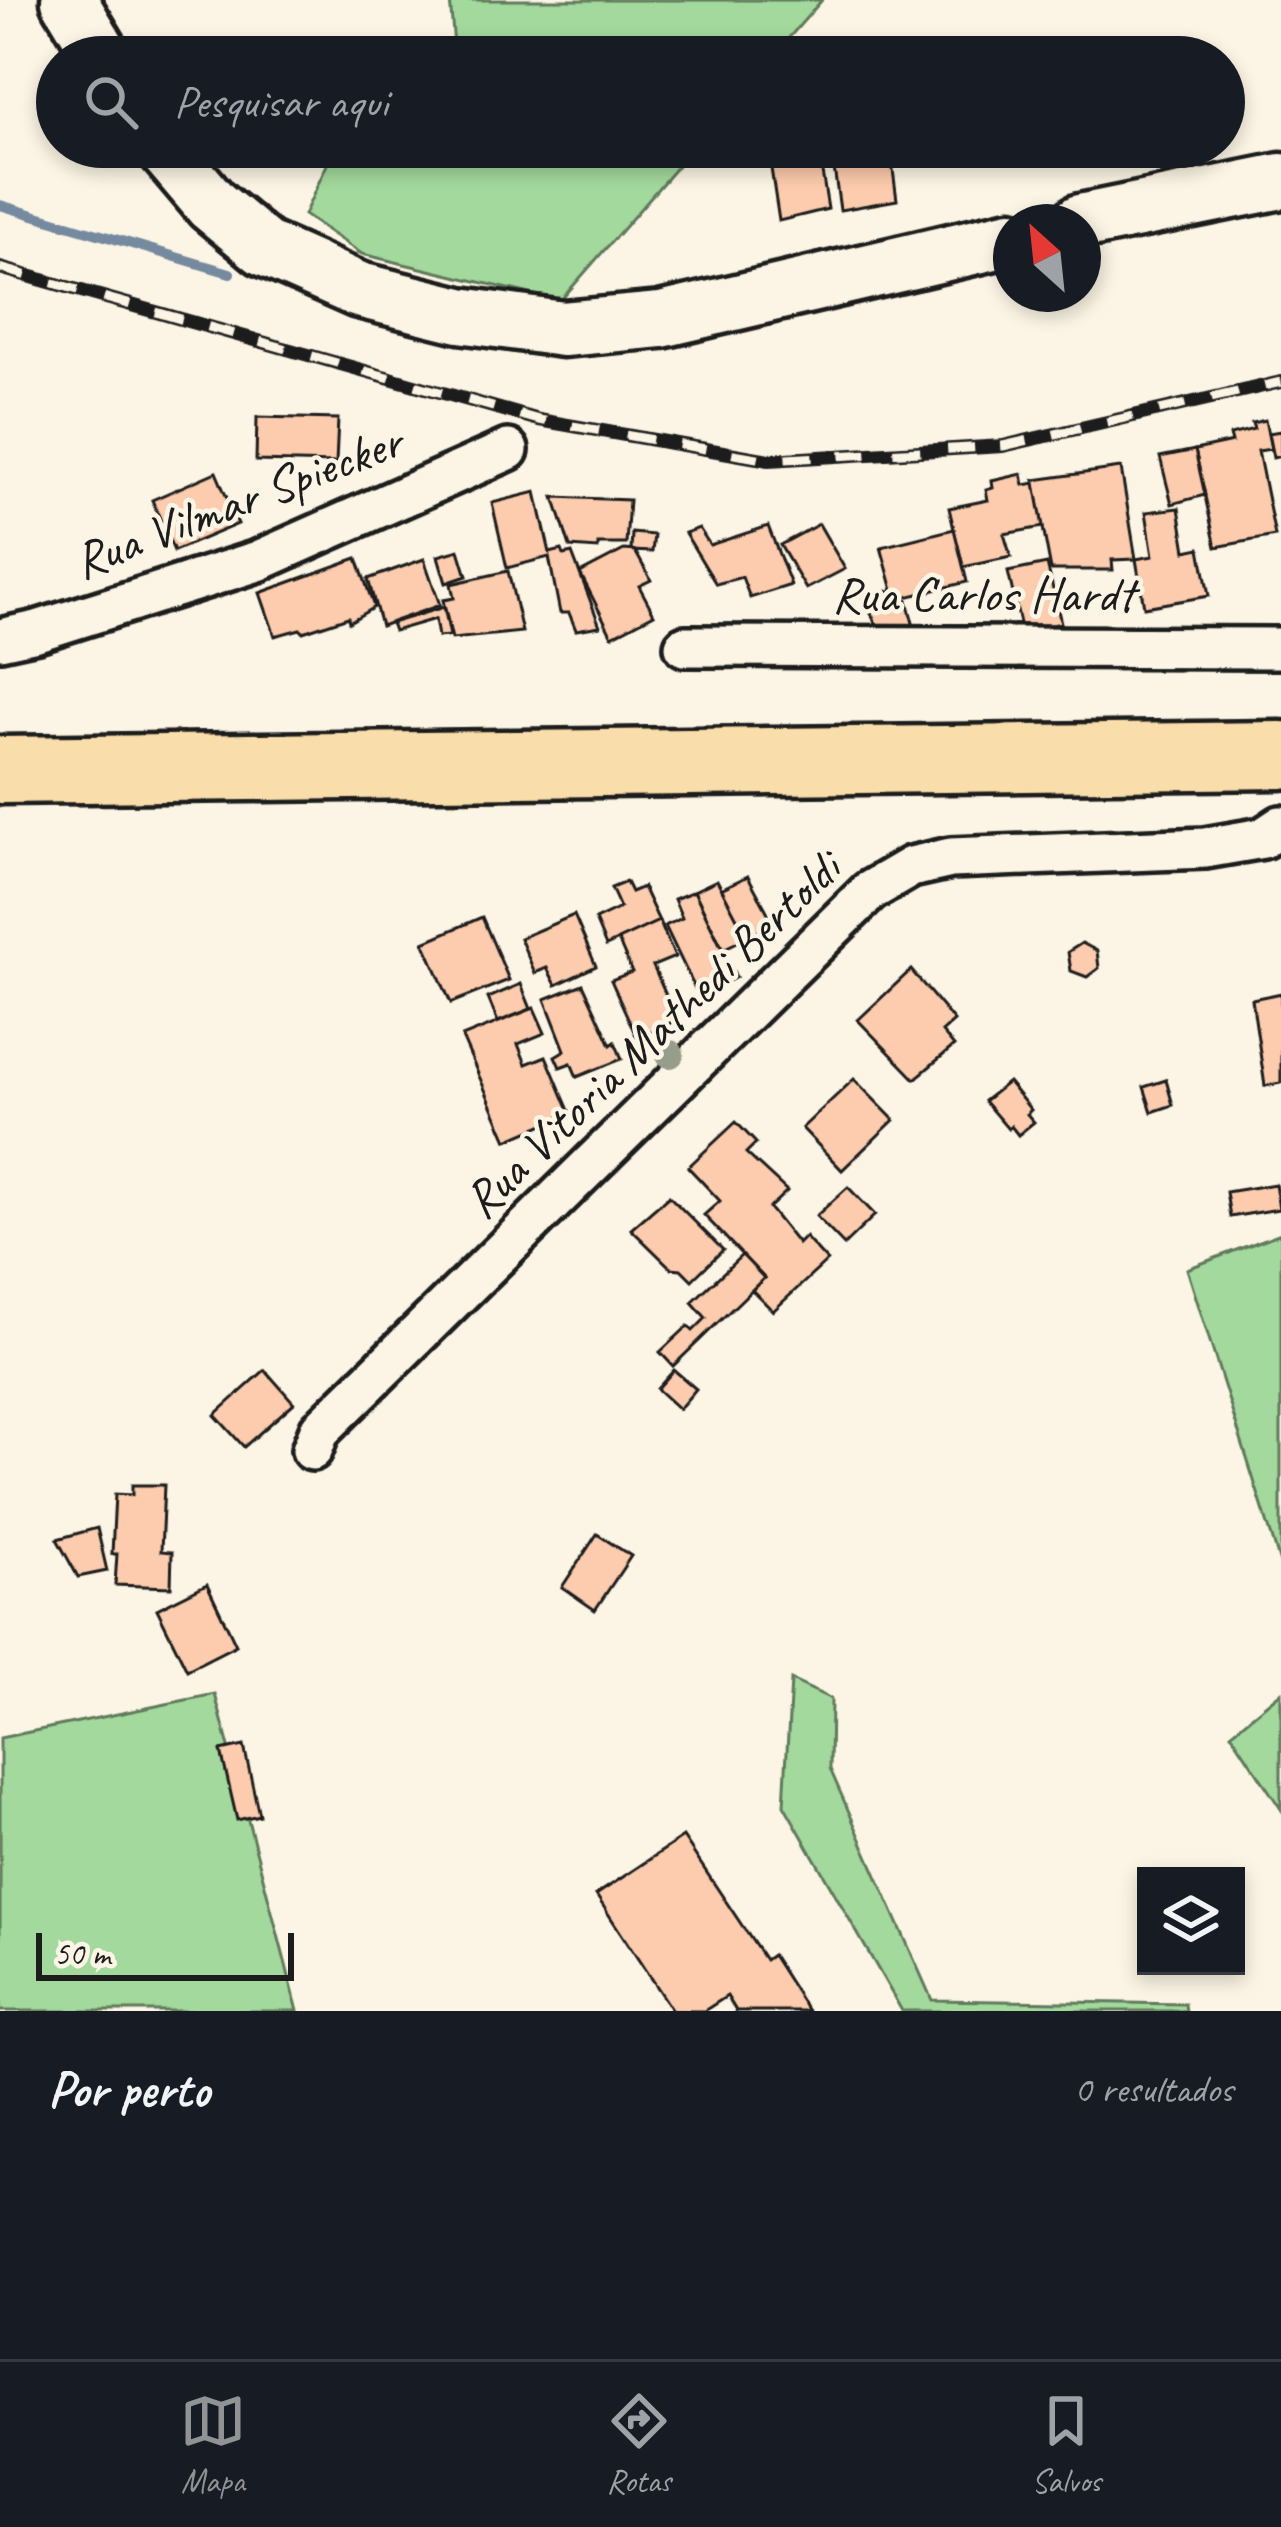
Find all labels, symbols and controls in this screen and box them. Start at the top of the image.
search box [36,36,1245,168]
icon: search [78,69,144,135]
text: Pesquisar aqui [174,74,388,131]
north arrow [993,204,1101,312]
street label: Rua Vilmar Spiecker [64,407,415,593]
street label: Rua Carlos Hardt [832,562,1140,626]
street label: Rua Vitoria Mathedi Bertoldi [449,833,859,1232]
map controls [1137,1867,1245,1975]
button: layers [1137,1867,1245,1975]
scale bar [36,1927,294,1980]
text: 50 m [54,1933,110,1975]
text: Por perto [48,2057,210,2121]
text: 0 resultados [1074,2065,1233,2114]
tab: Mapa [180,2388,246,2502]
tab: Rotas [606,2388,672,2502]
tab: Salvos [1032,2388,1101,2502]

